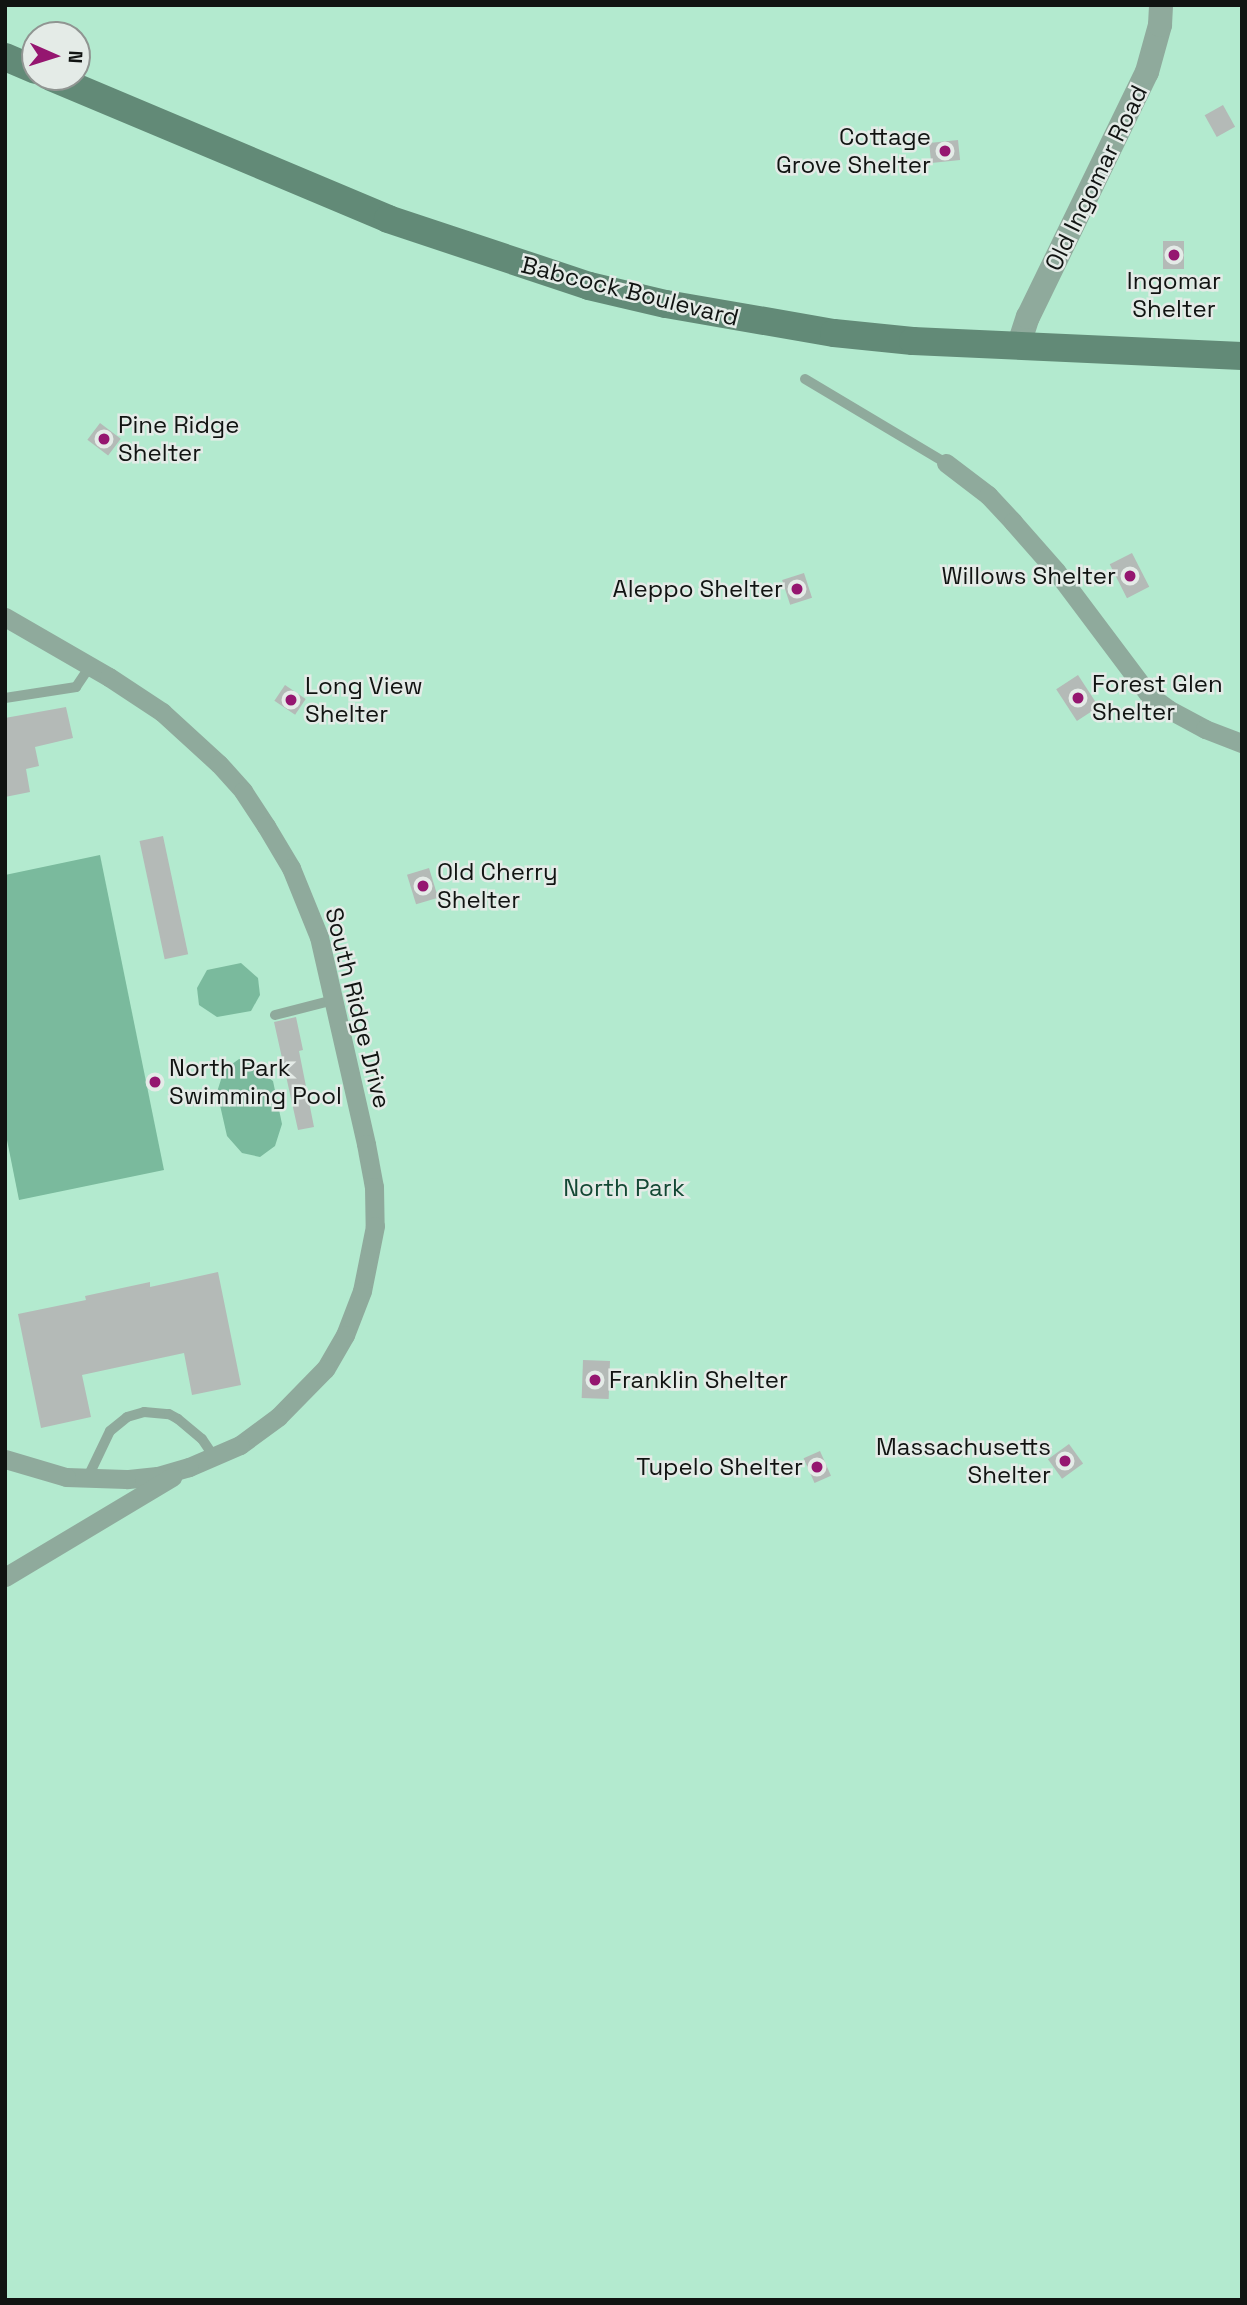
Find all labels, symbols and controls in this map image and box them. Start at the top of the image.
north arrow [21,21,91,91]
text: N [63,50,88,64]
street label: Old Ingomar Road [1039,80,1153,276]
place label: Cottage Grove Shelter [776,123,931,179]
marker: Cottage Grove Shelter [937,143,953,159]
marker: Ingomar Shelter [1166,247,1182,263]
street label: Babcock Boulevard [518,250,742,332]
place label: Ingomar Shelter [1127,267,1221,323]
place label: Pine Ridge Shelter [118,411,239,467]
marker: Pine Ridge Shelter [96,431,112,447]
place label: Willows Shelter [941,562,1116,590]
marker: Willows Shelter [1122,568,1138,584]
place label: Aleppo Shelter [613,575,783,603]
marker: Aleppo Shelter [789,581,805,597]
place label: Forest Glen Shelter [1092,670,1223,726]
place label: Long View Shelter [305,672,423,728]
marker: Forest Glen Shelter [1070,690,1086,706]
marker: Long View Shelter [283,692,299,708]
place label: Old Cherry Shelter [437,858,558,914]
marker: Old Cherry Shelter [415,878,431,894]
street label: South Ridge Drive [319,905,397,1111]
place label: North Park Swimming Pool [169,1054,342,1110]
marker: North Park Swimming Pool [147,1074,163,1090]
park label: North Park [563,1174,685,1202]
place label: Franklin Shelter [609,1366,788,1394]
marker: Franklin Shelter [587,1372,603,1388]
place label: Massachusetts Shelter [876,1433,1051,1489]
place label: Tupelo Shelter [636,1453,803,1481]
marker: Massachusetts Shelter [1057,1453,1073,1469]
marker: Tupelo Shelter [809,1459,825,1475]

